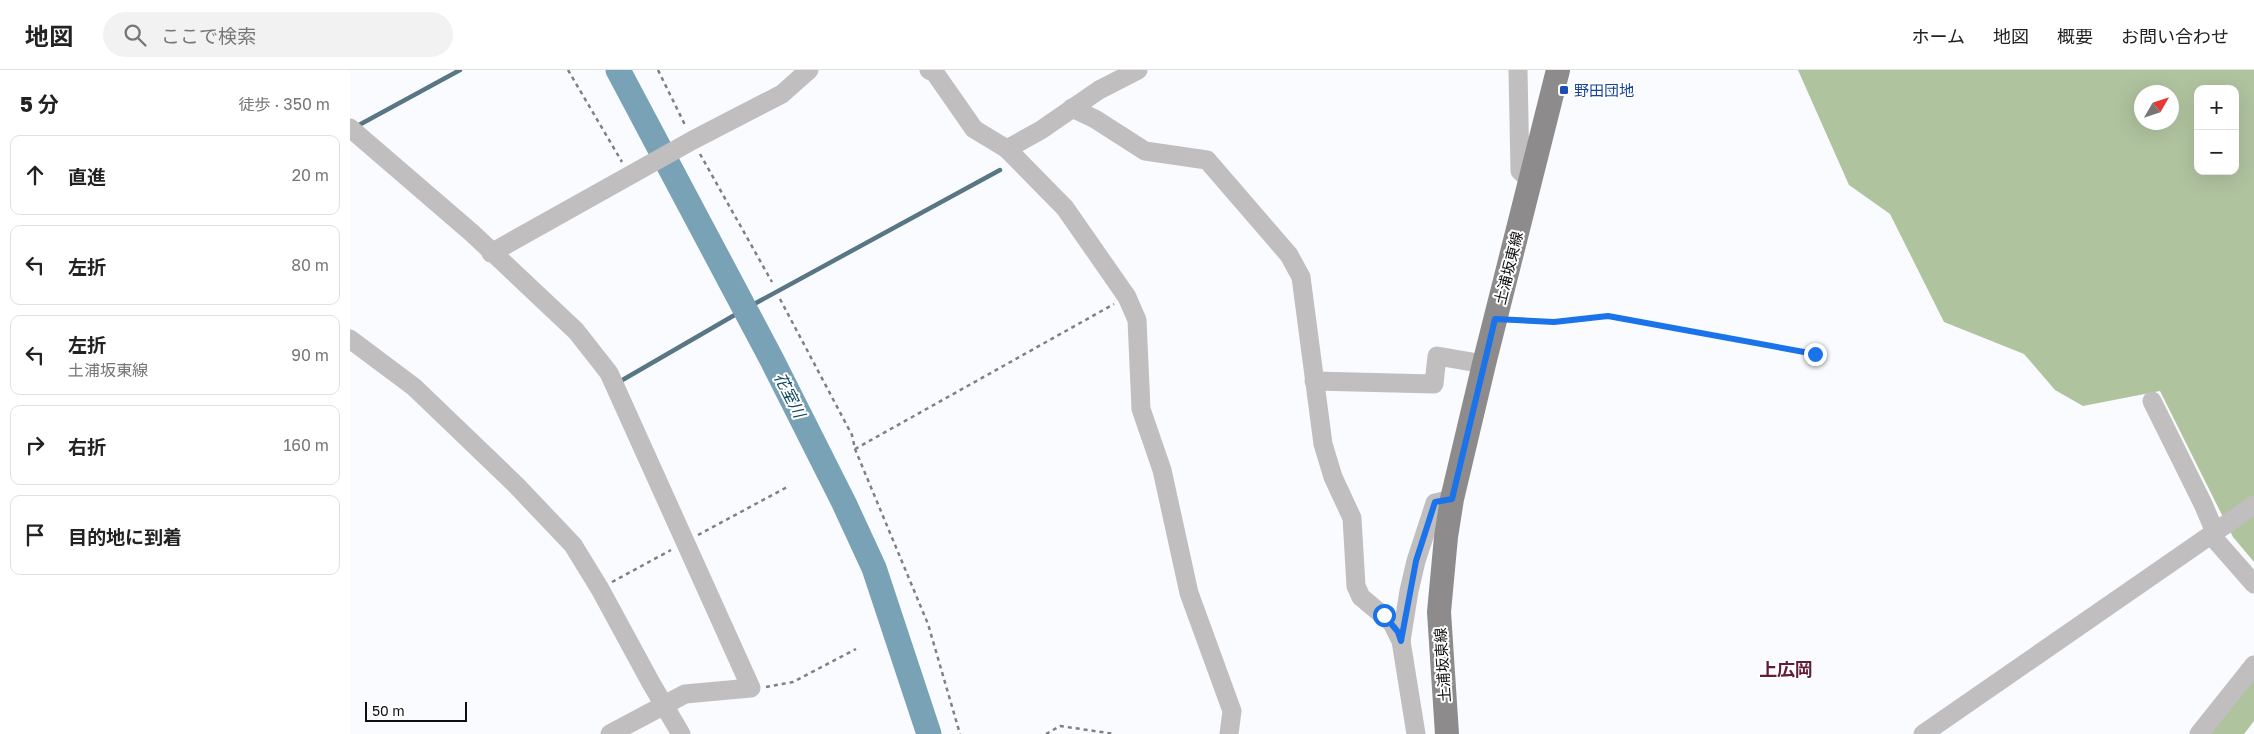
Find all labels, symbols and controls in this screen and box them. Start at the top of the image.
search box [103,12,453,57]
text: 地図 [25,21,73,50]
icon: search [121,21,149,49]
text: ここで検索 [161,24,256,47]
text: ホーム [1912,25,1965,47]
text: 地図 [1993,25,2029,47]
text: 概要 [2057,25,2093,47]
text: お問い合わせ [2121,25,2229,47]
place label: 野田団地 [1574,81,1634,99]
marker: 野田団地 [1558,84,1570,96]
north arrow [2134,85,2179,130]
map controls [2194,85,2239,175]
button: + [2194,85,2239,130]
text: 5 分 [20,91,59,117]
text: 徒歩 · 350 m [238,94,330,114]
button: − [2194,130,2239,175]
icon: ahead [21,161,49,189]
text: 直進 [68,165,106,188]
text: 20 m [292,165,329,185]
street label: 土浦坂東線 [1490,229,1526,307]
icon: left [21,251,49,279]
text: 左折 [68,255,106,278]
text: 80 m [291,255,329,275]
text: 左折 [68,333,106,356]
icon: left [21,341,49,369]
route end [1804,343,1827,366]
text: 90 m [291,345,329,365]
text: 土浦坂東線 [68,360,148,380]
water label: 花室川 [770,369,811,423]
icon: right [21,431,49,459]
text: 右折 [68,435,106,458]
text: 160 m [283,435,329,455]
icon: arrive [21,521,49,549]
text: 目的地に到着 [68,525,182,548]
route start [1373,604,1396,627]
street label: 土浦坂東線 [1430,627,1454,703]
district label: 上広岡 [1759,658,1813,680]
scale bar [365,699,468,722]
text: 50 m [372,702,405,719]

